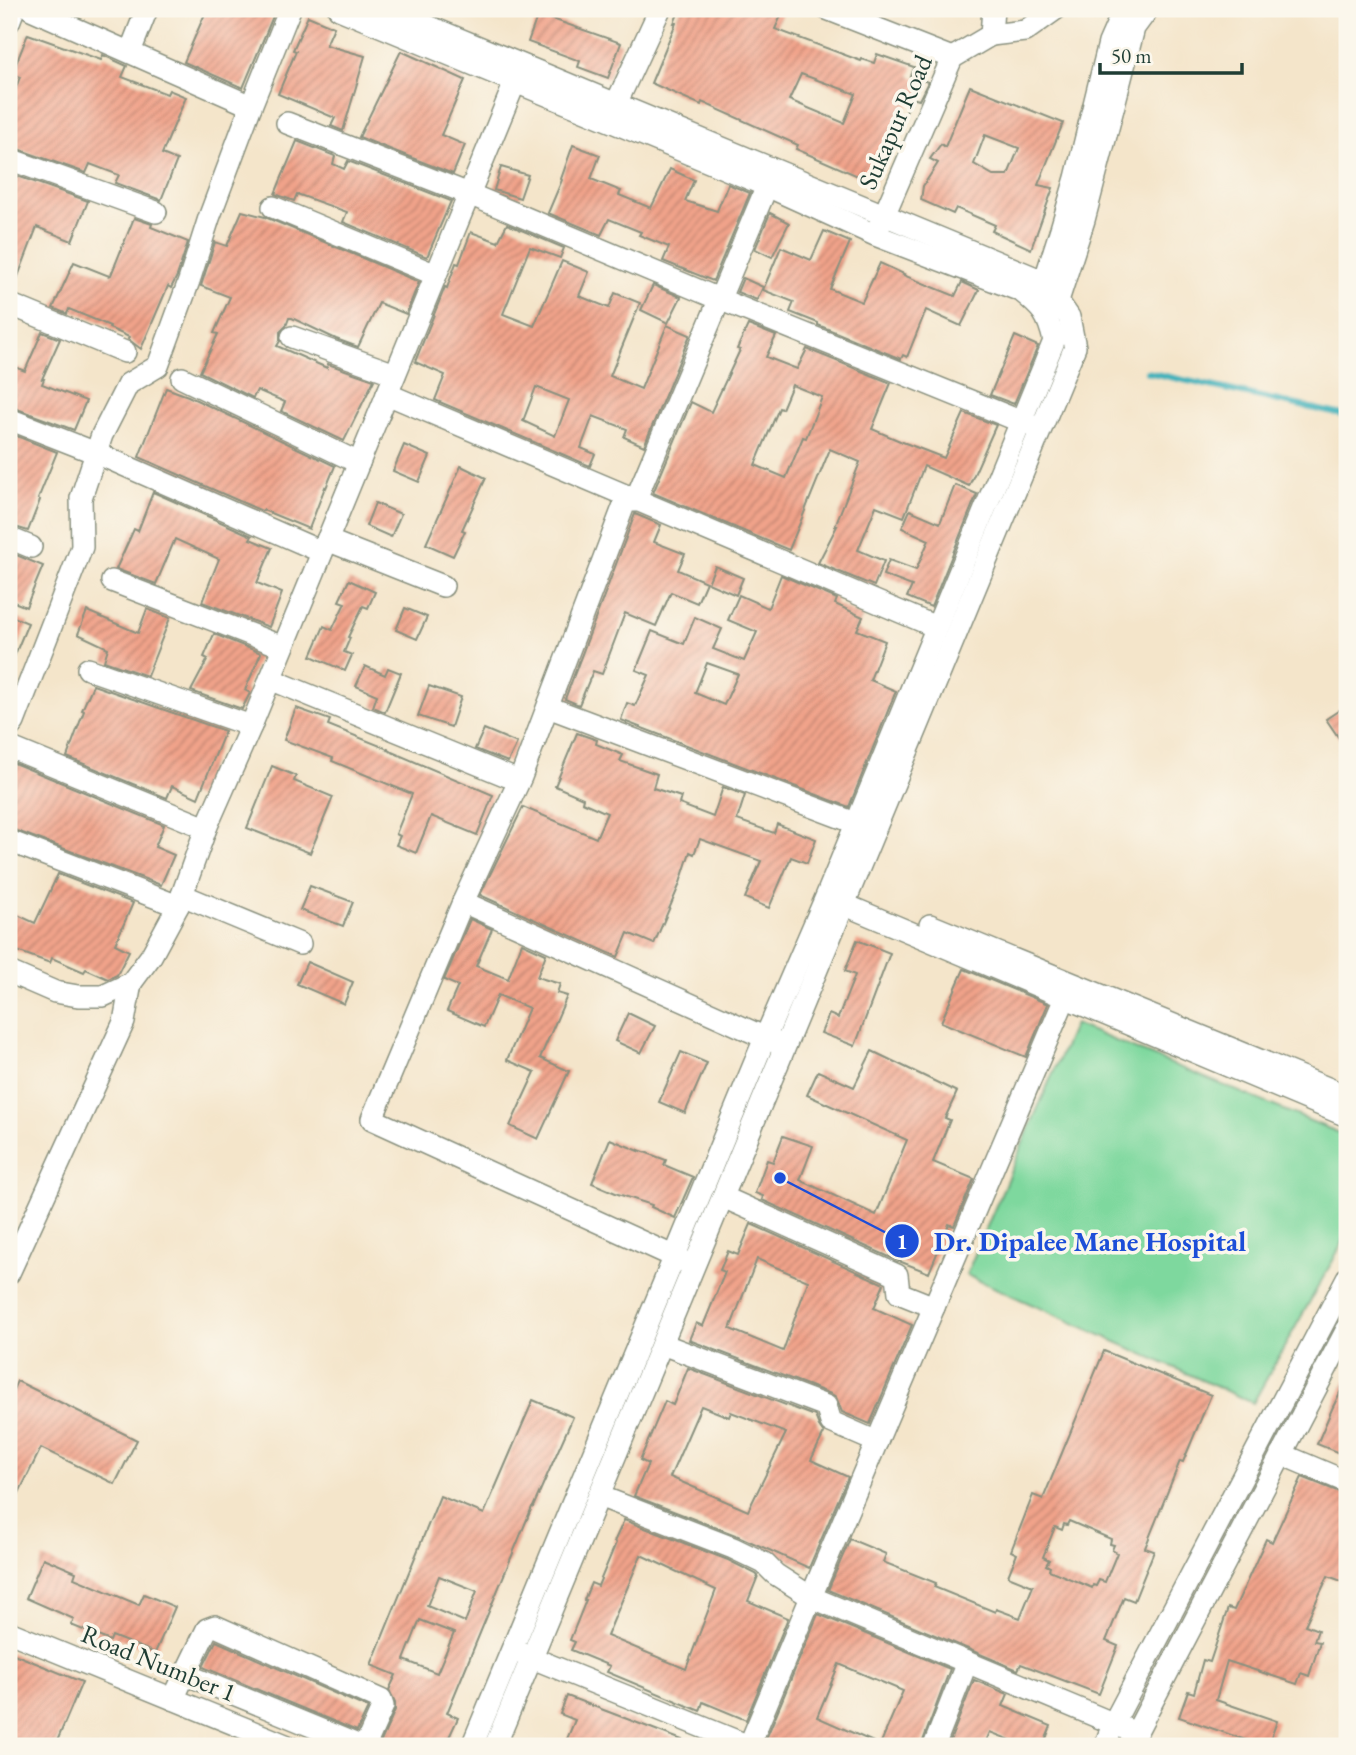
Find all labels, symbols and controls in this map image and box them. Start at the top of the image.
scale bar [1100,32,1242,76]
text: 50 m [1111,42,1152,69]
street label: Sukapur Road [850,49,940,195]
callout: Dr. Dipalee Mane Hospital [885,1217,1260,1266]
text: Dr. Dipalee Mane Hospital [934,1223,1246,1259]
text: 1 [896,1228,908,1255]
street label: Road Number 1 [77,1617,241,1709]

